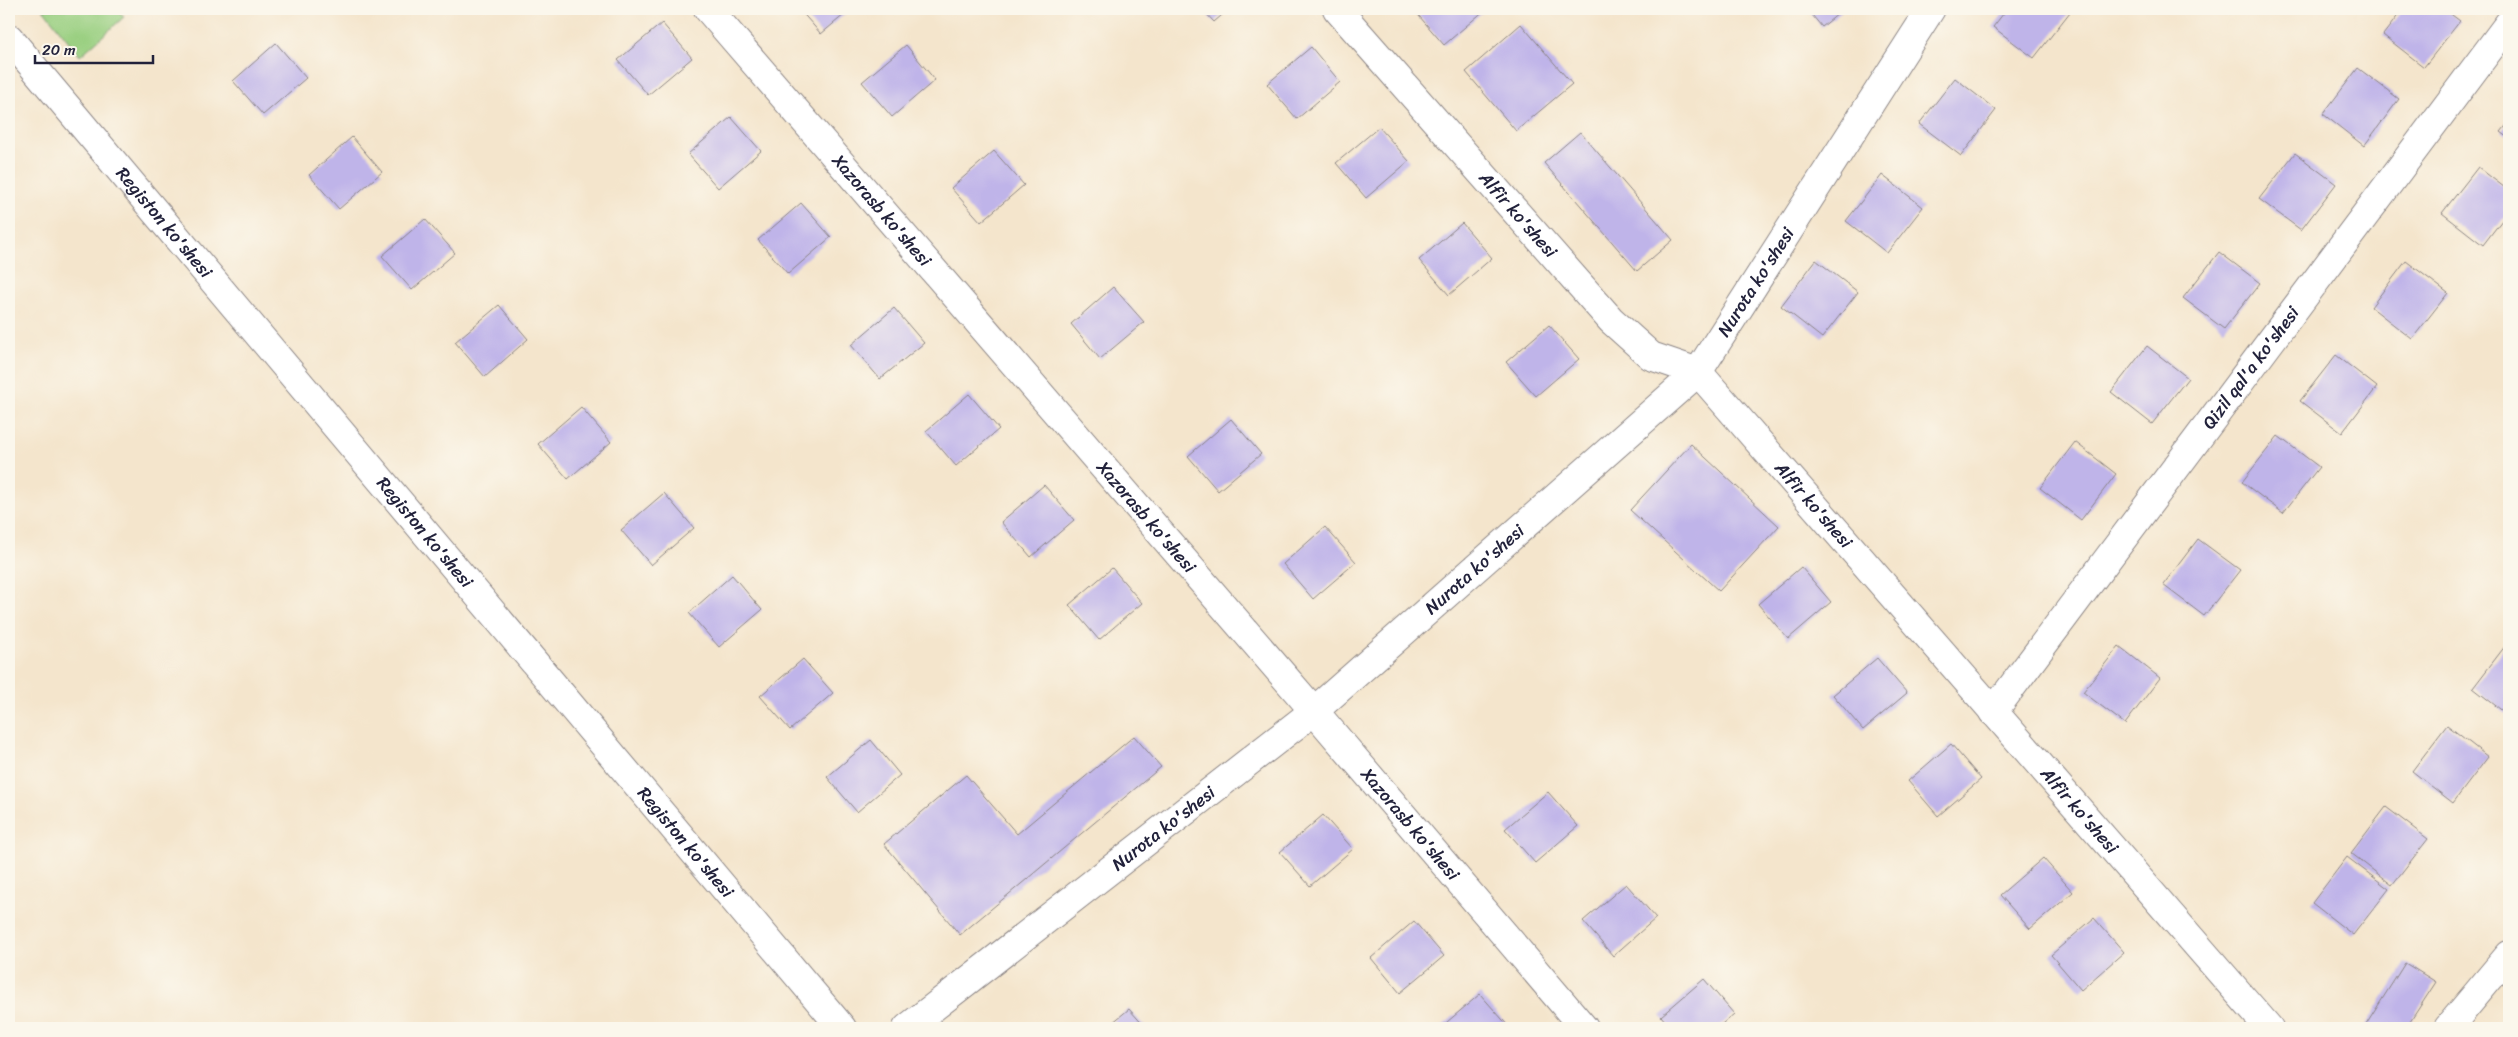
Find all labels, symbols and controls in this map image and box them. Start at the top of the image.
scale bar [35,32,152,64]
text: 20 m [42,37,76,63]
street label: Xazorasb ko'shesi [823,146,940,275]
street label: Registon ko'shesi [108,159,221,286]
street label: Alfir ko'shesi [1470,163,1566,266]
street label: Nurota ko'shesi [1708,220,1804,343]
street label: Qizil qal'a ko'shesi [2194,298,2308,437]
street label: Xazorasb ko'shesi [1088,453,1205,581]
street label: Alfir ko'shesi [1766,453,1862,556]
street label: Registon ko'shesi [368,469,482,596]
street label: Nurota ko'shesi [1417,515,1533,623]
street label: Alfir ko'shesi [2032,759,2127,862]
street label: Xazorasb ko'shesi [1352,760,1469,889]
street label: Nurota ko'shesi [1104,777,1223,879]
street label: Registon ko'shesi [629,779,743,906]

